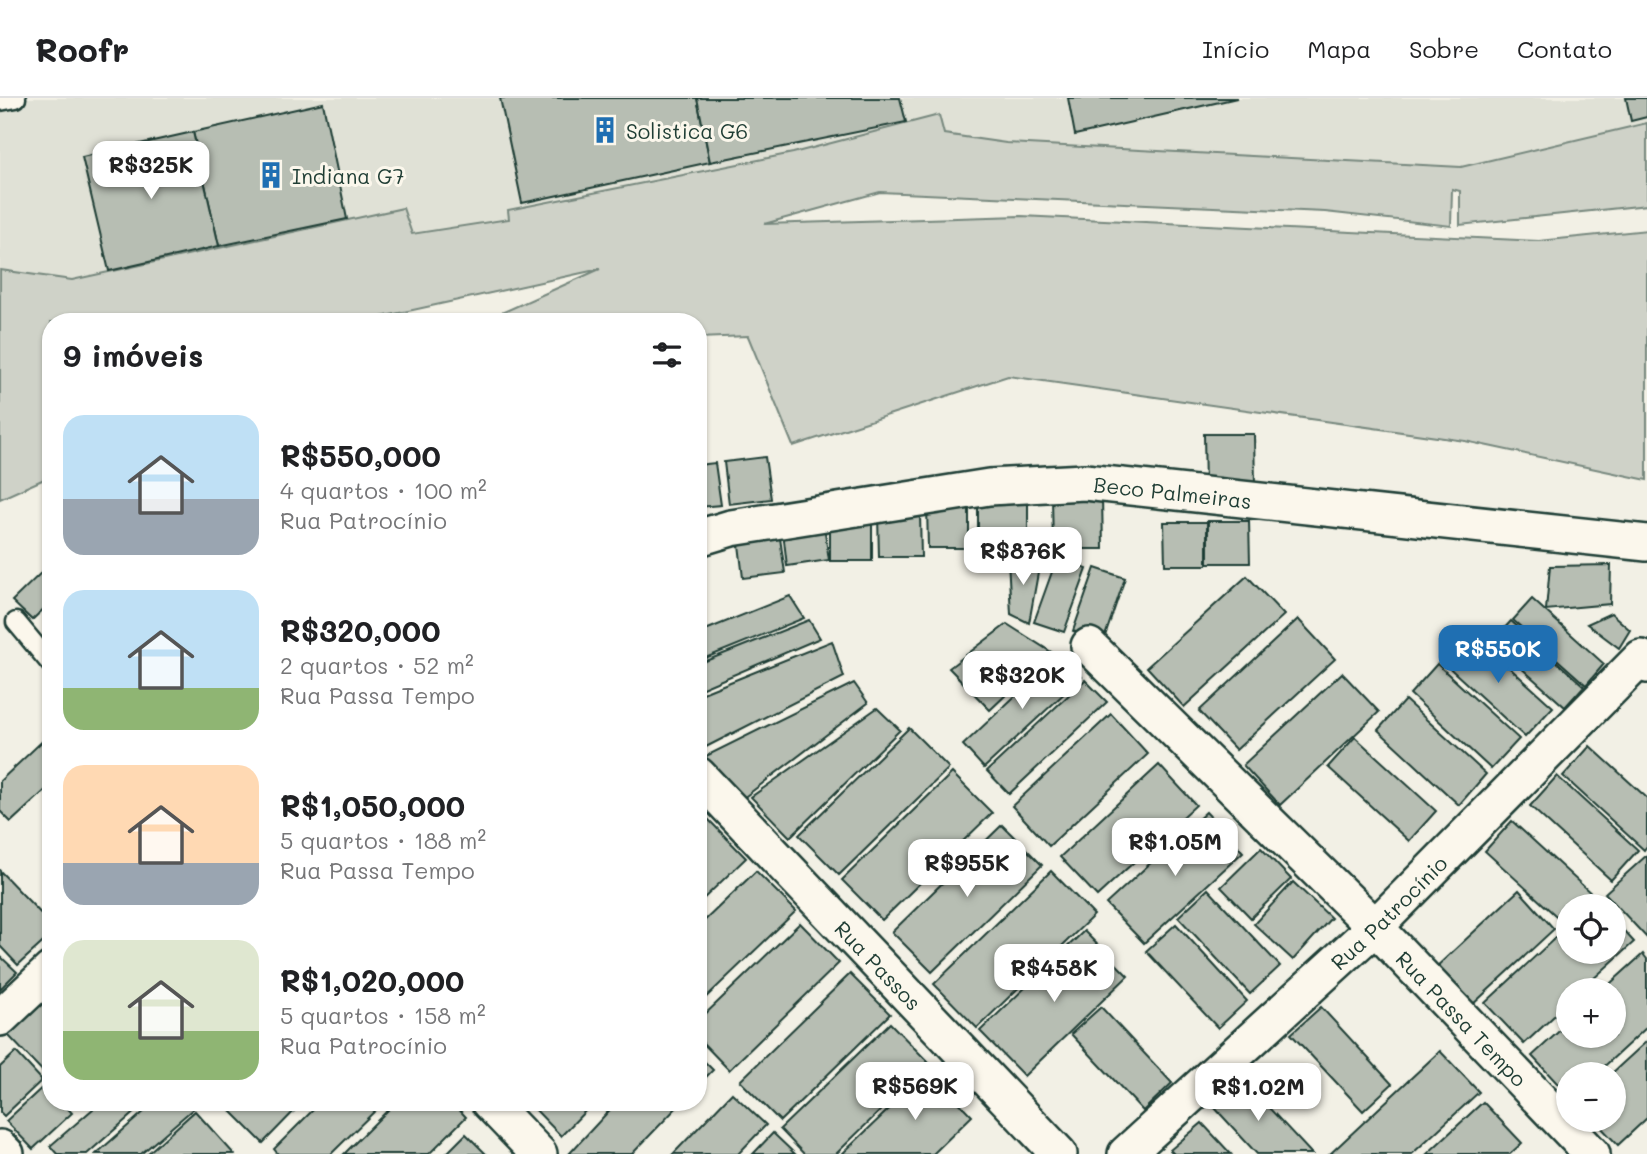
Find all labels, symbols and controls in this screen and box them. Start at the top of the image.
text: Roofr [35,27,129,70]
text: Início [1202,33,1269,64]
text: Mapa [1307,33,1371,64]
text: Sobre [1409,33,1479,64]
text: Contato [1517,33,1612,64]
building icon: Solistica G6 [590,115,620,145]
place label: Solistica G6 [626,117,748,144]
pin: R$325K [94,141,208,201]
text: R$325K [108,149,194,179]
building icon: Indiana G7 [256,160,286,190]
place label: Indiana G7 [292,162,404,189]
text: 9 imóveis [63,335,203,375]
icon: filters [648,336,686,374]
text: R$550,000 [280,435,441,475]
icon: home [119,443,203,527]
street label: Beco Palmeiras [1092,470,1253,514]
text: 4 quartos · 100 m² [280,475,487,505]
text: Rua Patrocínio [280,505,447,535]
pin: R$876K [966,528,1080,587]
text: R$876K [980,535,1066,565]
text: R$320,000 [280,610,440,650]
icon: home [119,618,203,702]
pin: R$550K [1441,626,1555,685]
text: R$550K [1455,633,1541,663]
text: 2 quartos · 52 m² [280,650,474,680]
pin: R$320K [965,652,1079,711]
text: R$320K [979,659,1065,689]
text: Rua Passa Tempo [280,680,475,710]
text: R$1,050,000 [280,785,465,825]
icon: home [119,793,203,877]
pin: R$1.05M [1110,818,1240,878]
text: 5 quartos · 188 m² [280,825,486,855]
text: R$1.05M [1128,826,1222,856]
pin: R$955K [910,840,1024,899]
text: R$955K [924,847,1010,877]
street label: Rua Patrocínio [1324,849,1452,975]
text: Rua Passa Tempo [280,855,475,885]
map controls [1556,894,1626,1132]
button: locate [1556,894,1626,964]
street label: Rua Passos [830,914,928,1015]
pin: R$458K [997,944,1111,1004]
street label: Rua Passa Tempo [1391,945,1533,1092]
text: R$458K [1010,952,1098,982]
text: R$1,020,000 [280,960,464,1000]
icon: home [119,968,203,1052]
button: + [1556,978,1626,1048]
text: 5 quartos · 158 m² [280,1000,486,1030]
text: Rua Patrocínio [280,1030,447,1060]
pin: R$569K [858,1062,972,1122]
button: − [1556,1062,1626,1132]
pin: R$1.02M [1193,1063,1323,1123]
text: R$569K [872,1070,958,1100]
text: R$1.02M [1211,1071,1305,1101]

